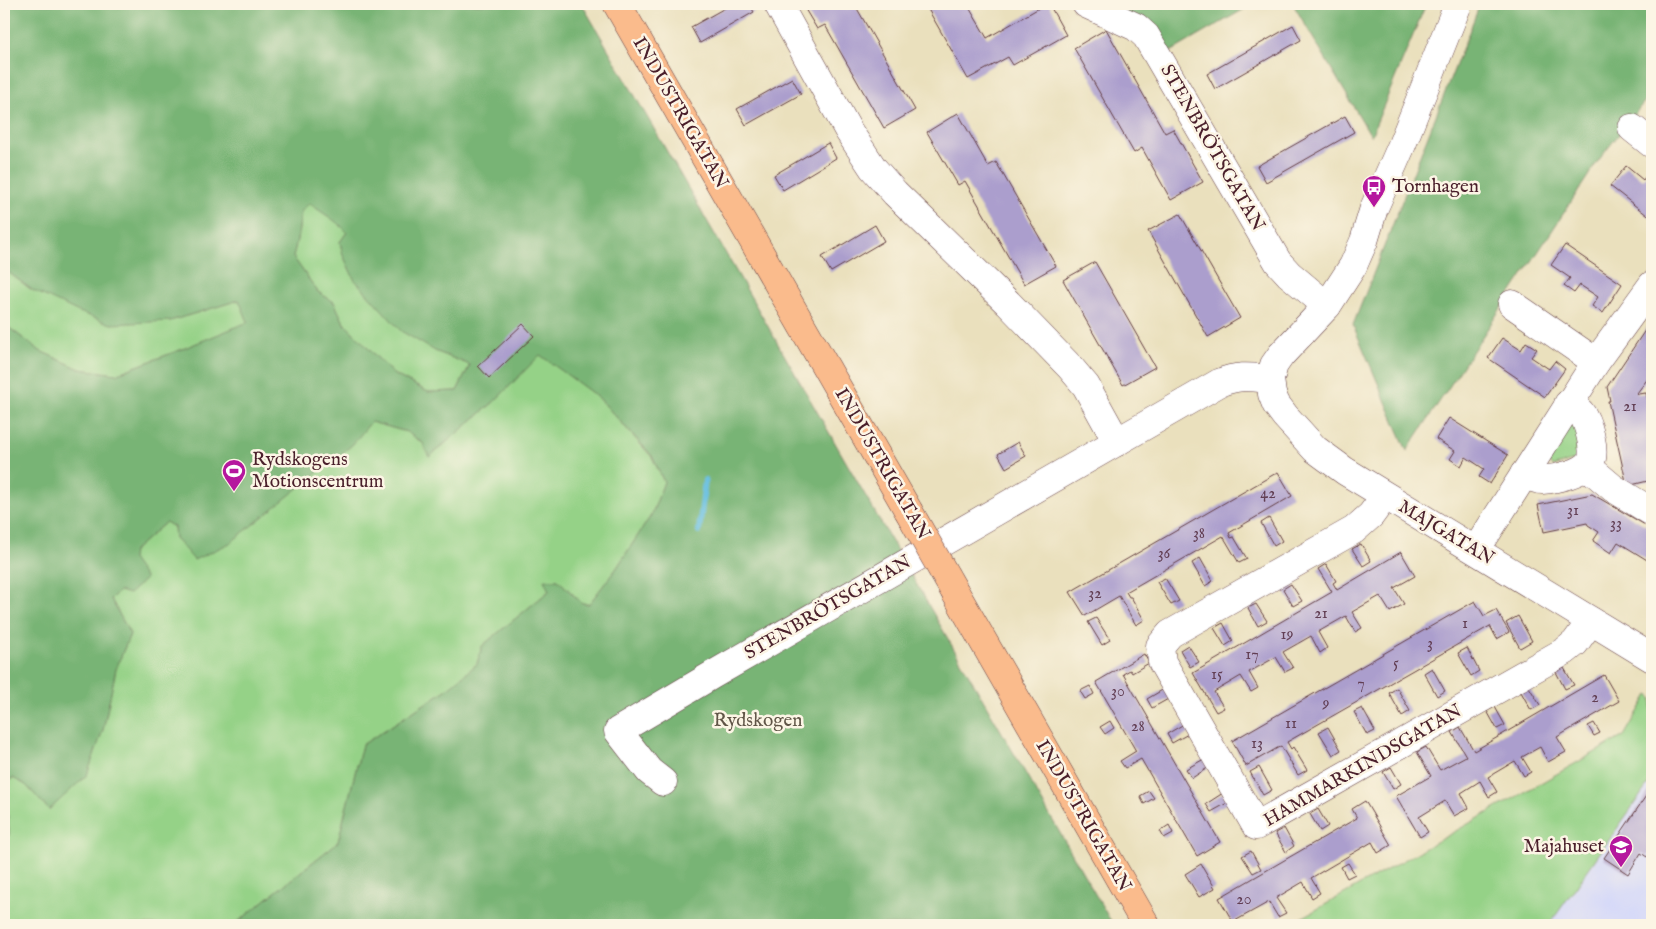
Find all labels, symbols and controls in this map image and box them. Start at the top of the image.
street label: INDUSTRIGATAN [627,33,733,193]
street label: STENBRÖTSGATAN [1154,60,1270,236]
bus stop icon: Tornhagen [1361,174,1387,208]
place label: Tornhagen [1392,175,1479,199]
street label: INDUSTRIGATAN [829,384,935,544]
house number: 21 [1623,397,1637,417]
place label: Rydskogens Motionscentrum [252,448,384,494]
sports icon: Rydskogens Motionscentrum [221,458,247,492]
house number: 42 [1260,484,1276,504]
street label: MAJGATAN [1394,495,1498,571]
house number: 31 [1567,501,1579,521]
house number: 33 [1610,514,1622,534]
house number: 38 [1193,524,1205,544]
house number: 36 [1158,544,1171,564]
street label: STENBRÖTSGATAN [740,550,916,666]
house number: 32 [1088,584,1102,604]
house number: 21 [1314,604,1328,624]
house number: 1 [1462,614,1468,634]
house number: 19 [1281,625,1293,645]
house number: 3 [1427,634,1433,654]
house number: 17 [1245,645,1259,665]
house number: 5 [1393,654,1399,674]
house number: 15 [1211,665,1223,685]
house number: 7 [1357,674,1365,694]
house number: 30 [1111,682,1125,702]
house number: 2 [1591,688,1599,708]
house number: 9 [1322,694,1330,714]
street label: HAMMARKINDSGATAN [1259,699,1467,833]
park label: Rydskogen [714,709,802,733]
house number: 11 [1285,714,1297,734]
house number: 28 [1131,717,1145,737]
house number: 13 [1251,734,1263,754]
street label: INDUSTRIGATAN [1030,736,1136,896]
school or university icon: Majahuset [1608,834,1634,868]
place label: Majahuset [1523,835,1604,859]
house number: 20 [1236,890,1252,910]

